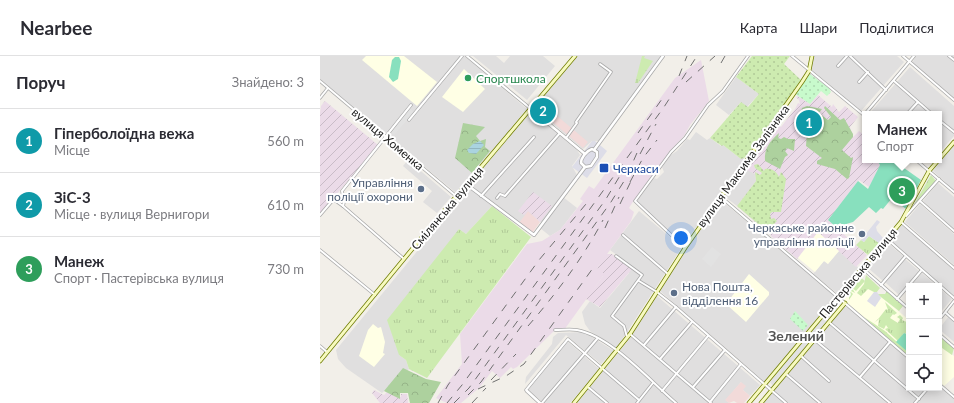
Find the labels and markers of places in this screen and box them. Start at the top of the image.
place label: Спортшкола [476,71,546,86]
marker: Спортшкола [463,73,473,83]
pin: 2 [530,96,556,126]
pin: 1 [796,108,822,138]
place label: Черкаси [613,161,659,176]
marker: Черкаси [598,162,610,174]
place label: Управління поліції охорони [327,175,413,204]
pin: 3 [889,176,915,206]
marker: Управління поліції охорони [416,184,426,194]
place label: Черкаське районне управління поліції [748,220,855,249]
marker: Черкаське районне управління поліції [857,229,867,239]
place label: Нова Пошта, відділення 16 [682,279,758,308]
marker: Нова Пошта, відділення 16 [669,288,679,298]

